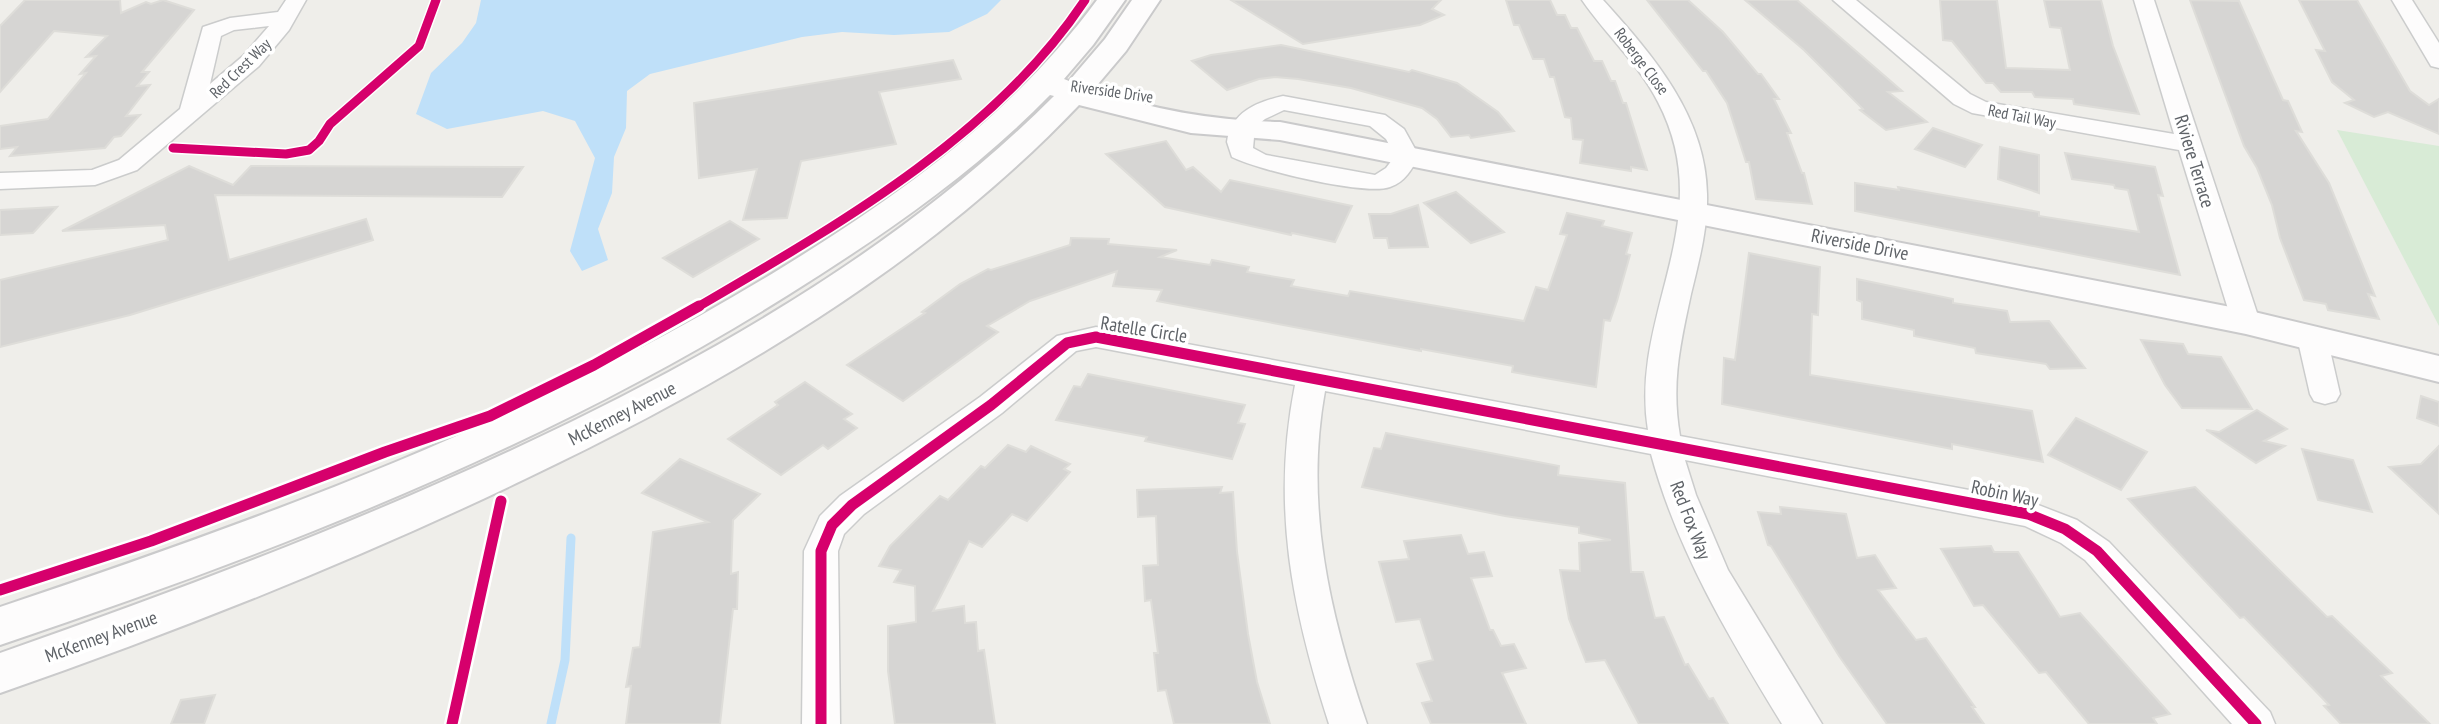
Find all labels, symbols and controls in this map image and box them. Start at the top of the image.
street label: Roberge Close [1610,24,1674,98]
street label: Red Crest Way [205,34,275,102]
street label: Riverside Drive [1069,75,1155,107]
street label: Red Tail Way [1986,100,2058,132]
street label: Riviere Terrace [2170,112,2221,210]
street label: Riverside Drive [1809,223,1911,265]
street label: Ratelle Circle [1099,310,1189,348]
street label: McKenney Avenue [564,376,680,450]
street label: Robin Way [1969,474,2042,512]
street label: Red Fox Way [1665,477,1717,563]
street label: McKenney Avenue [42,605,161,667]

